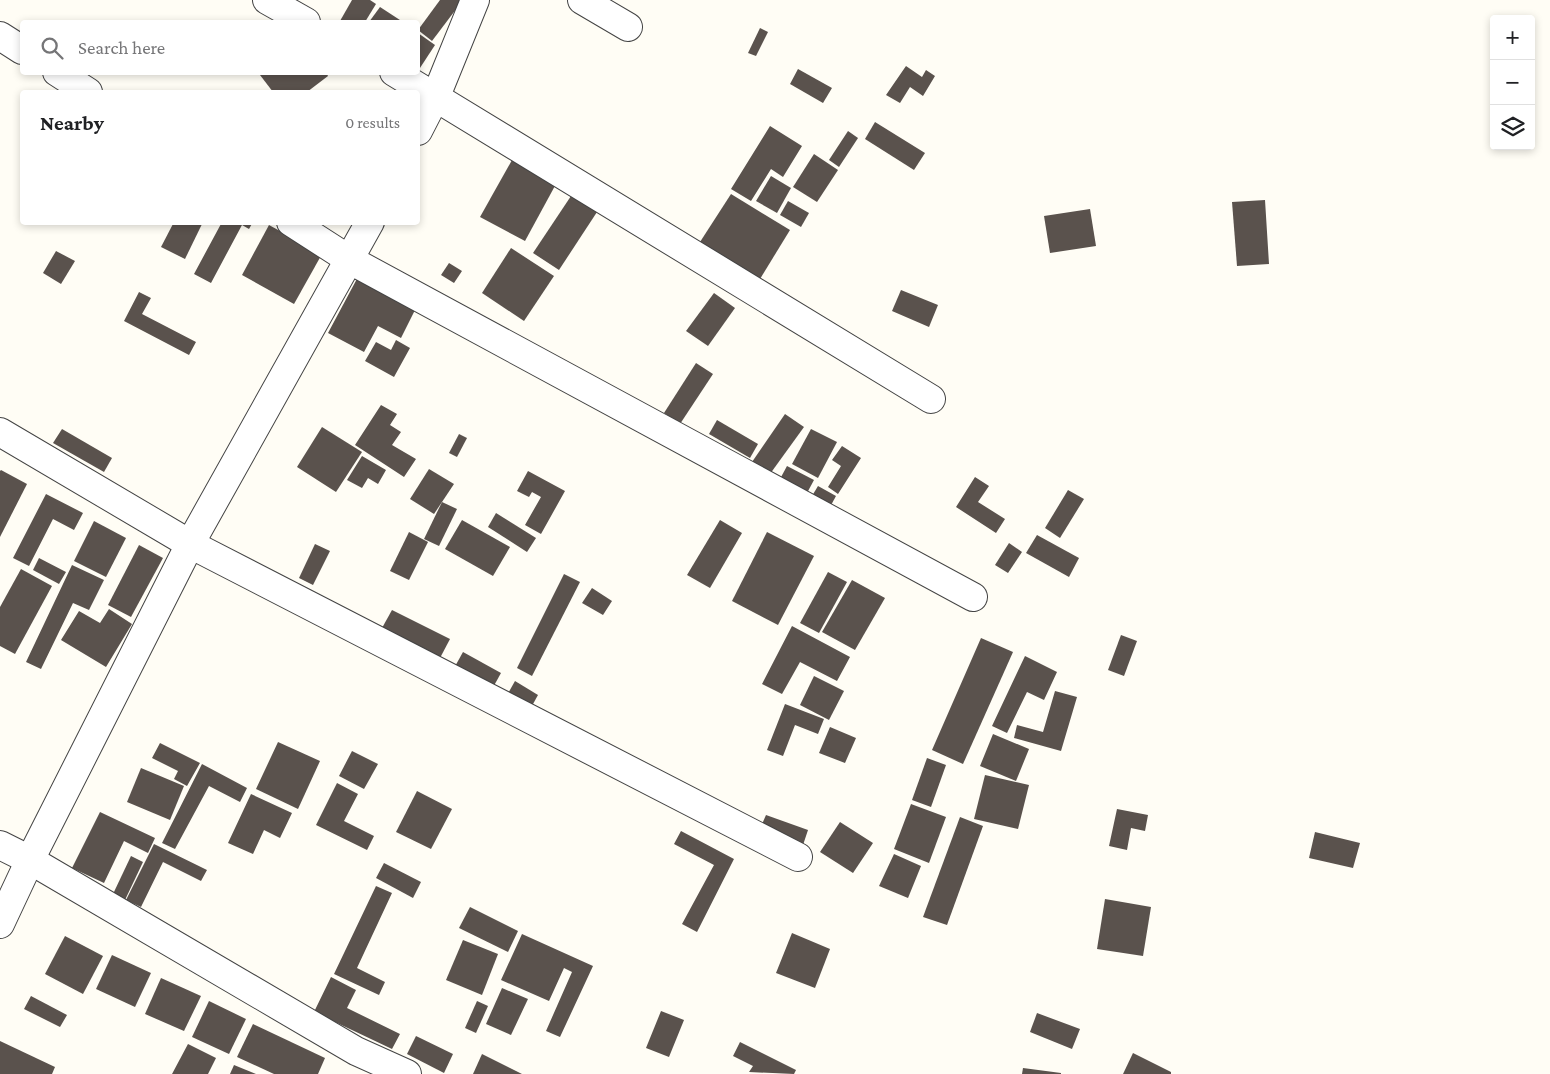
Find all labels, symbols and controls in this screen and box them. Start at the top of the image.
map controls [1490,15,1535,150]
button: + [1490,15,1535,60]
search box [20,20,420,75]
icon: search [38,34,66,62]
text: Search here [78,37,165,58]
button: − [1490,60,1535,105]
button: layers [1490,105,1535,150]
text: Nearby [40,111,104,135]
text: 0 results [345,114,400,131]

